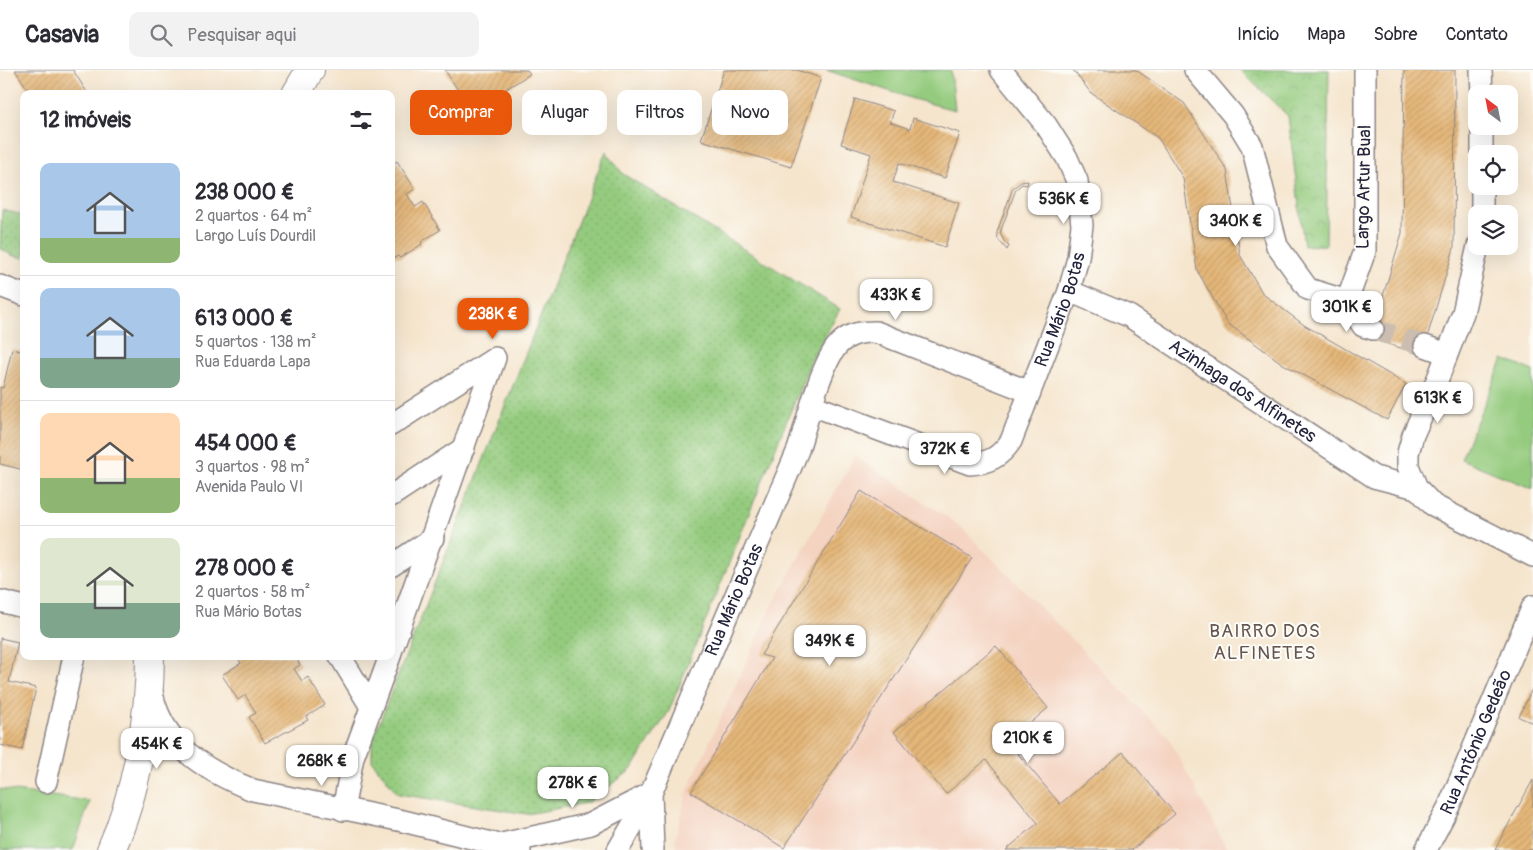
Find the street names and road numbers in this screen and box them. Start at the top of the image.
street label: Largo Artur Bual [1351,125,1377,249]
street label: Rua Mário Botas [1029,251,1090,370]
street label: Azinhaga dos Alfinetes [1164,334,1321,448]
street label: Rua Mário Botas [700,540,768,660]
street label: Rua António Gedeão [1435,666,1517,819]

